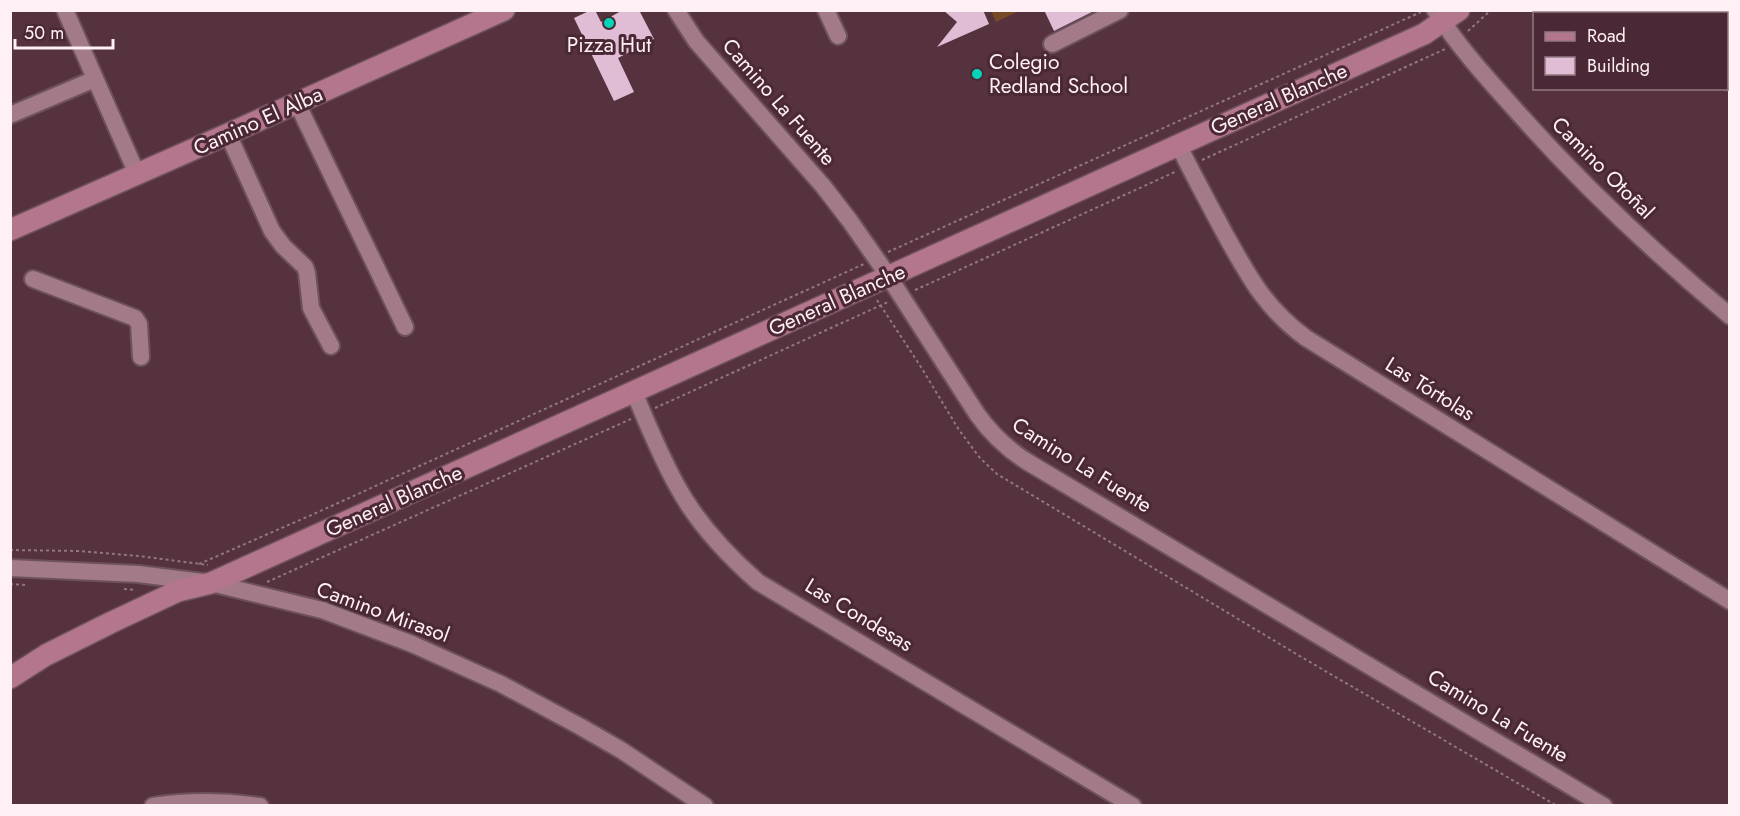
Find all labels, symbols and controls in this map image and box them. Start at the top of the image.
scale bar [15,12,112,50]
legend [1533,12,1728,90]
marker: Pizza Hut [602,16,616,30]
text: 50 m [24,20,64,46]
text: Road [1587,23,1626,49]
place label: Pizza Hut [567,30,651,60]
street label: Camino La Fuente [715,32,843,172]
place label: Colegio Redland School [989,47,1128,101]
text: Building [1587,53,1650,79]
street label: General Blanche [1206,55,1352,143]
marker: Colegio Redland School [970,67,984,81]
street label: Camino El Alba [189,79,327,163]
street label: Camino Otoñal [1545,110,1661,226]
street label: General Blanche [764,256,910,344]
street label: Las Tórtolas [1379,350,1481,428]
street label: Camino La Fuente [1006,410,1158,520]
street label: General Blanche [321,457,467,545]
street label: Las Condesas [799,571,919,659]
street label: Camino Mirasol [312,574,454,650]
street label: Camino La Fuente [1422,662,1574,770]

